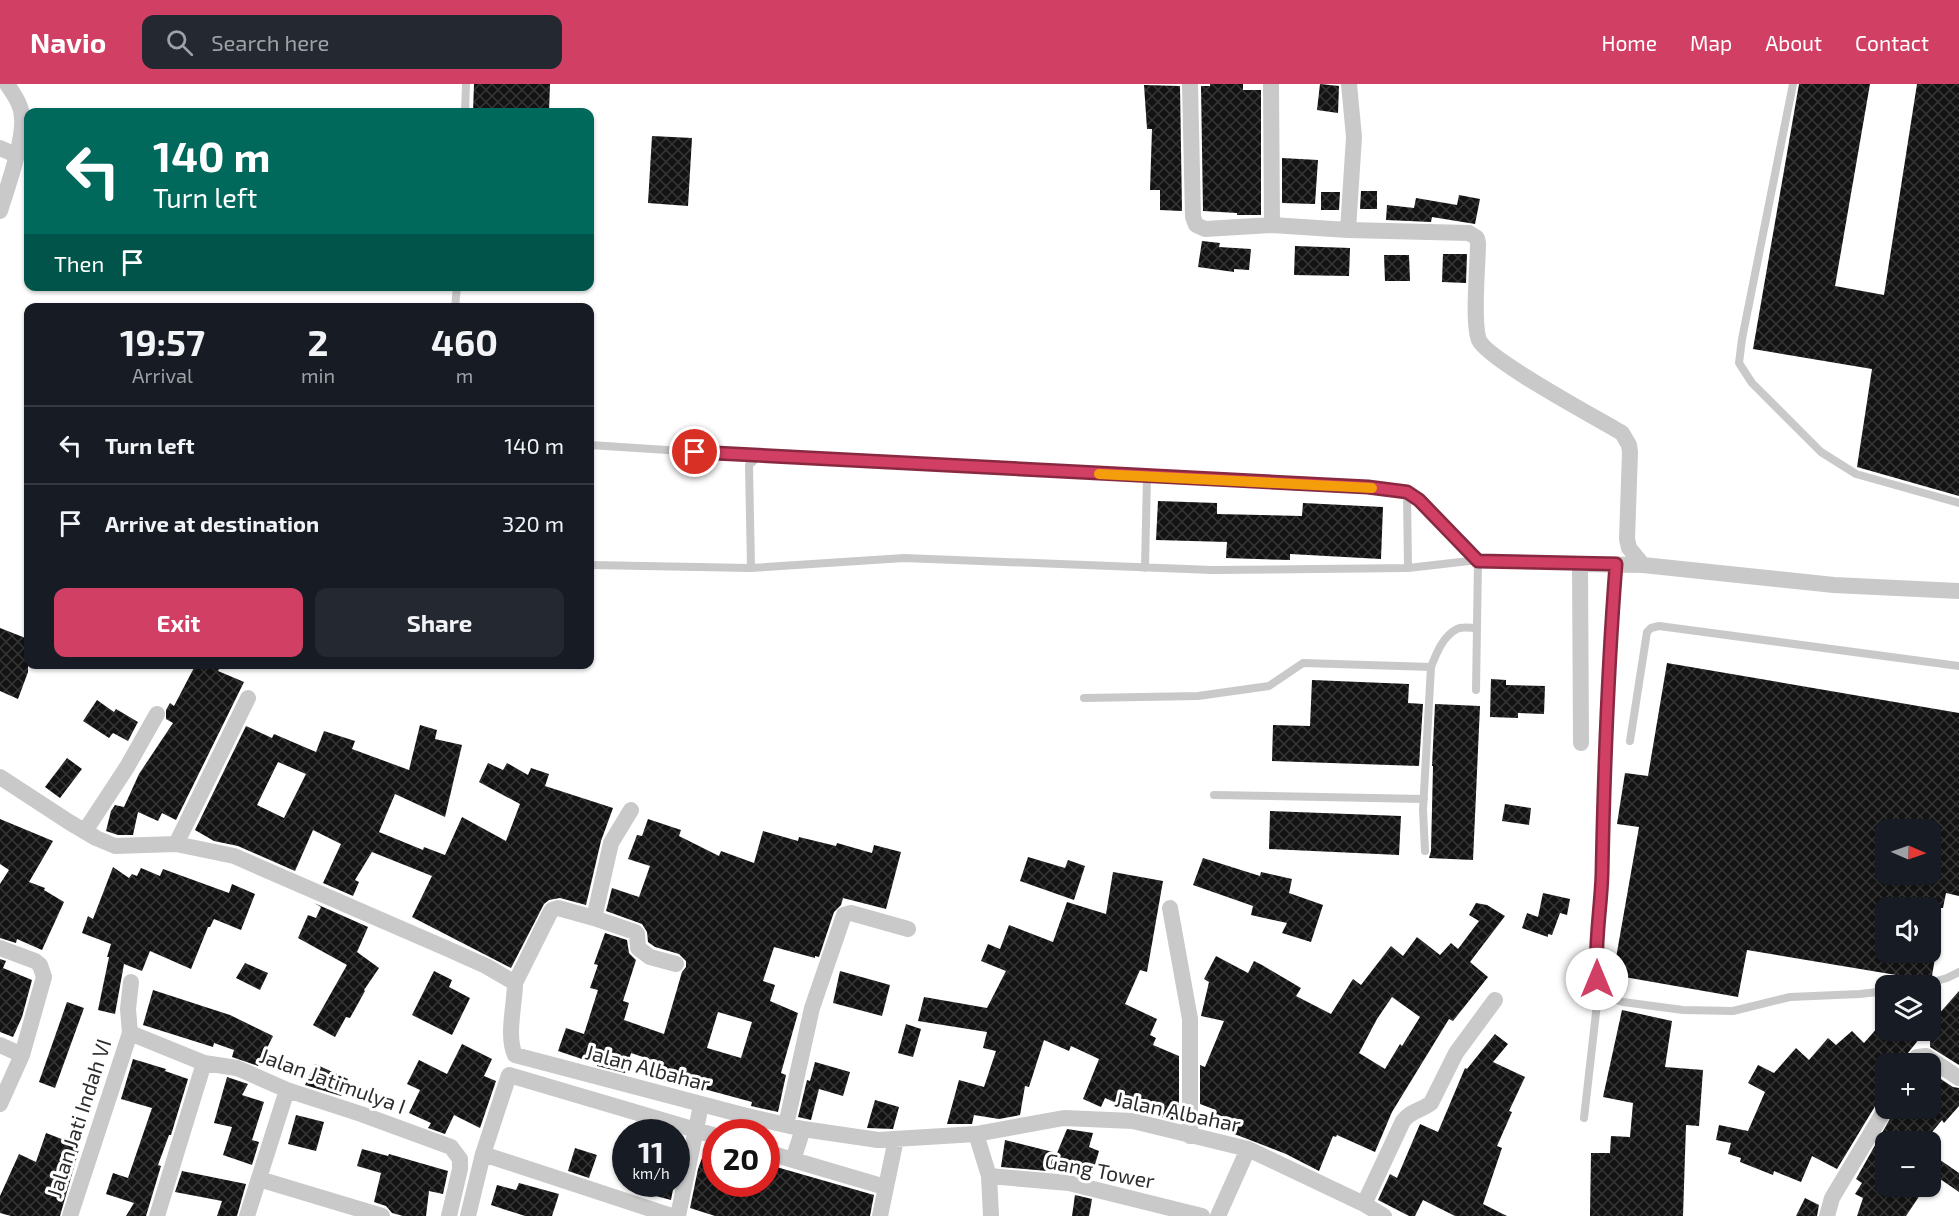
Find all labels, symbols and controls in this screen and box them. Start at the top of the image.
search box [142,15,562,69]
text: Navio [30,25,106,59]
icon: search [163,26,196,59]
text: Search here [211,29,329,55]
text: Home [1601,30,1657,55]
text: Map [1690,30,1732,55]
text: About [1765,30,1822,55]
text: Contact [1855,30,1929,55]
text: 140 m [153,130,270,180]
icon: left [54,132,132,210]
text: Turn left [153,181,257,213]
icon: arrive [116,246,149,279]
text: Then [54,250,104,276]
text: 19:57 [120,320,205,363]
text: 2 [308,320,328,363]
text: 460 [431,320,498,363]
text: Arrival [132,363,193,387]
text: min [301,363,335,387]
text: m [456,363,473,387]
pin [669,426,720,477]
icon: left [54,429,87,462]
text: Turn left [105,432,194,458]
text: 140 m [504,432,564,458]
icon: arrive [678,435,711,468]
icon: arrive [54,507,87,540]
text: Arrive at destination [105,510,319,536]
text: 320 m [502,510,564,536]
button: Exit [54,588,303,657]
button: Share [315,588,564,657]
north arrow [1875,819,1941,885]
map controls [1875,819,1941,1197]
button: sound [1875,897,1941,963]
position arrow [1565,947,1629,1011]
button: layers [1875,975,1941,1041]
street label: Jalan Jati Indah VI [41,1035,115,1201]
street label: Jalan Albahar [583,1038,713,1096]
street label: Jalan Jatimulya I [257,1042,409,1118]
button: + [1875,1053,1941,1119]
street label: Jalan Albahar [1113,1085,1244,1137]
speed limit sign: 20 [702,1119,780,1197]
button: − [1875,1131,1941,1197]
text: 11 [638,1133,664,1169]
street label: Gang Tower [1043,1147,1158,1193]
text: km/h [632,1164,670,1182]

